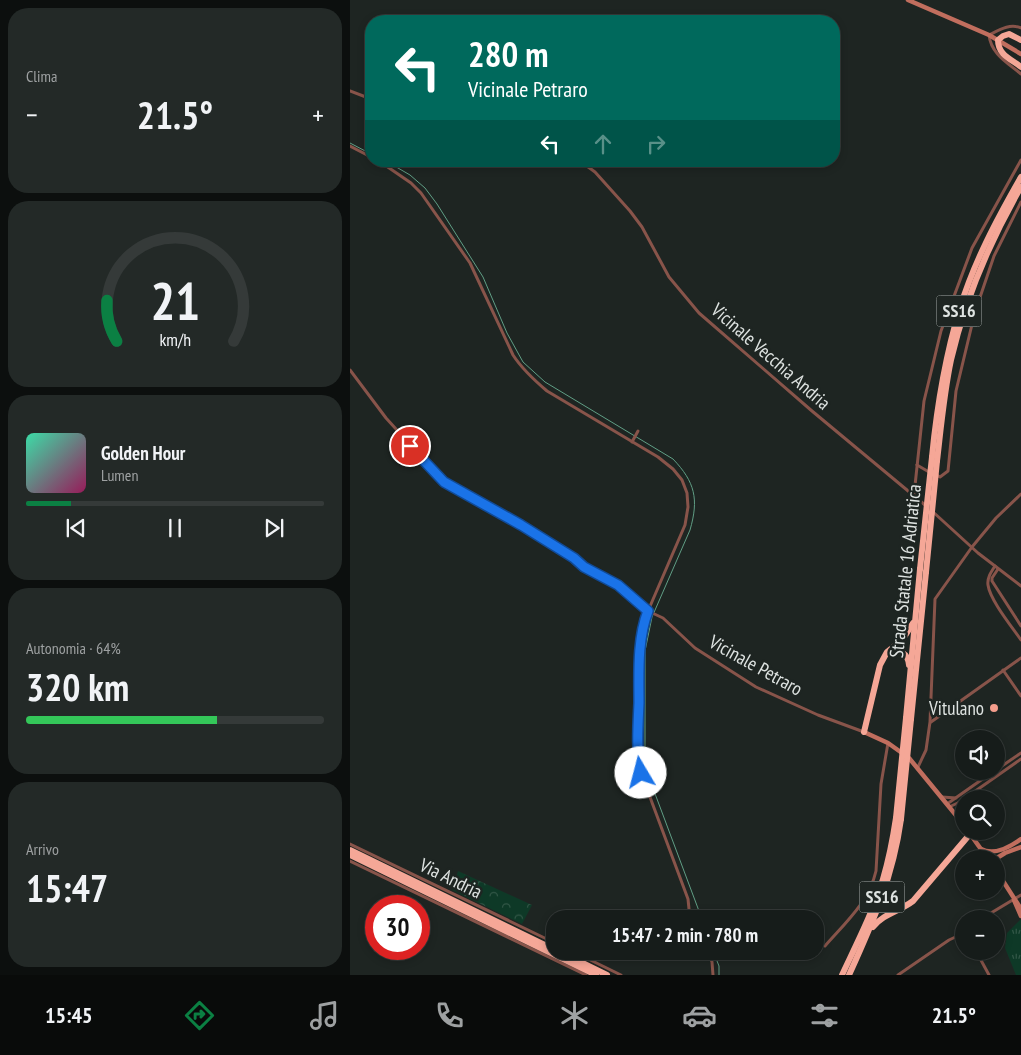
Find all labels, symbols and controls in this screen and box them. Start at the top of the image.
text: 280 m [468,31,549,77]
icon: left [385,35,450,100]
text: Clima [26,66,57,86]
text: Vicinale Petraro [468,75,588,103]
text: 21.5° [137,90,213,139]
text: − [26,96,38,133]
text: + [312,96,324,133]
icon: left [536,130,564,158]
icon: ahead [589,130,617,158]
icon: right [642,130,670,158]
text: 21 [150,267,200,334]
road number: SS16 [936,296,982,326]
street label: Vicinale Vecchia Andria [706,297,836,414]
text: km/h [159,328,191,351]
pin [389,425,431,467]
icon: arrive [396,432,424,460]
text: Golden Hour [101,441,185,465]
text: Lumen [101,465,138,485]
street label: Strada Statale 16 Adriatica [884,483,926,659]
icon: previous [62,514,90,542]
icon: pause [161,514,189,542]
icon: next [260,514,288,542]
street label: Vicinale Petraro [704,629,807,701]
text: Autonomia · 64% [26,638,121,658]
text: 320 km [26,662,129,711]
place label: Vitulano [928,696,984,720]
marker: Vitulano [988,702,1000,714]
map controls [955,730,1005,960]
button: sound [955,730,1005,780]
position arrow [614,746,666,798]
button: search [955,790,1005,840]
text: Arrivo [26,839,59,859]
button: + [955,850,1005,900]
street label: Via Andria [415,852,486,903]
text: 15:47 [26,863,108,912]
road number: SS16 [860,882,904,912]
speed limit sign: 30 [365,895,430,960]
button: − [955,910,1005,960]
text: 15:47 · 2 min · 780 m [612,923,758,947]
icon: directions [182,998,217,1033]
icon: music [307,998,342,1033]
icon: phone [432,998,467,1033]
icon: climate [557,998,592,1033]
icon: car [682,998,717,1033]
icon: filters [807,998,842,1033]
text: 15:45 [45,1001,93,1029]
text: 21.5° [932,1001,976,1029]

